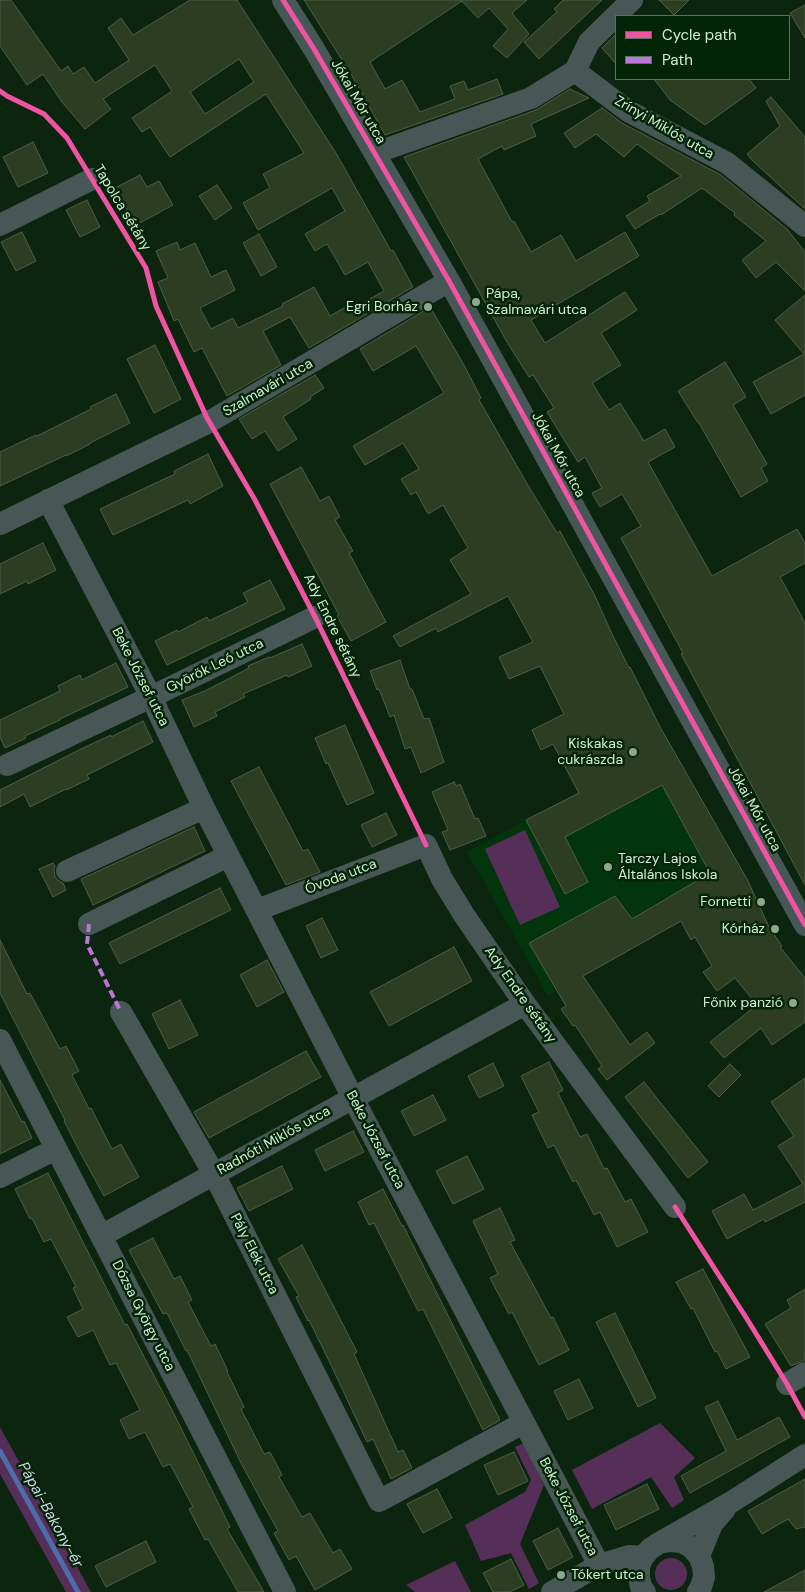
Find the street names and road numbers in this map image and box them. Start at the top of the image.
street label: Jókai Mór utca [327,57,389,147]
street label: Zrínyi Miklós utca [611,93,717,163]
street label: Tapolca sétány [90,162,154,254]
street label: Szalmavári utca [220,355,316,421]
street label: Jókai Mór utca [528,409,588,501]
street label: Ady Endre sétány [299,571,365,681]
street label: Beke József utca [108,625,172,729]
street label: Györök Leó utca [164,635,266,697]
street label: Jókai Mór utca [724,763,784,855]
street label: Óvoda utca [303,856,379,898]
street label: Ady Endre sétány [480,944,560,1046]
street label: Beke József utca [342,1088,408,1192]
street label: Radnóti Miklós utca [215,1103,333,1179]
street label: Pály Elek utca [226,1211,282,1297]
street label: Dózsa György utca [108,1258,178,1374]
street label: Beke József utca [535,1455,601,1559]

